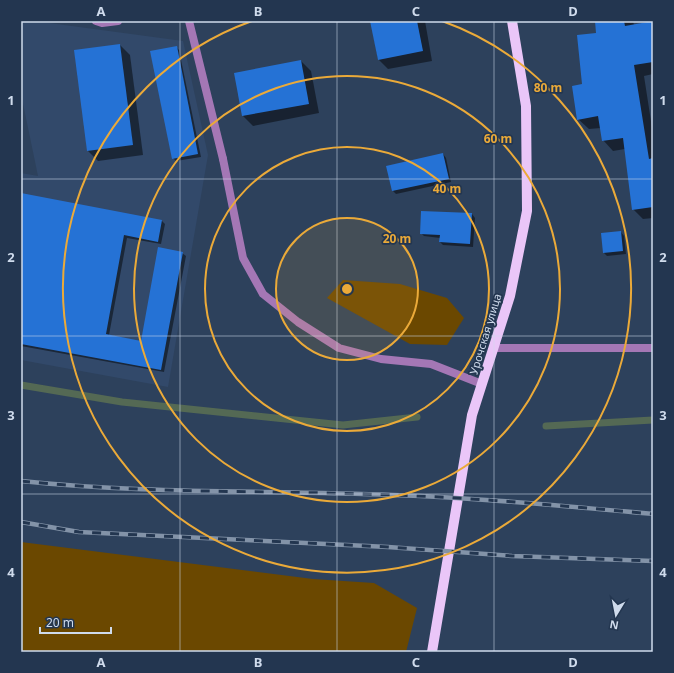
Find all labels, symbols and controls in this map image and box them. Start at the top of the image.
text: A [97,2,106,20]
text: B [254,2,262,20]
text: C [412,2,420,20]
text: D [568,2,578,20]
text: 80 m [534,79,562,96]
text: 1 [7,91,15,109]
text: 1 [659,91,667,109]
text: 60 m [484,130,512,147]
text: 40 m [433,180,461,197]
text: 20 m [383,230,411,247]
text: 2 [7,248,15,266]
text: 2 [659,248,667,266]
centre of rings [340,282,354,296]
street label: Урочская улица [466,292,504,376]
text: 3 [7,406,15,424]
text: 3 [659,406,667,424]
text: 4 [7,563,15,581]
text: 4 [659,563,667,581]
north arrow [596,595,636,635]
scale bar [40,609,111,635]
text: 20 m [46,614,74,631]
text: N [608,617,620,634]
text: A [97,653,106,671]
text: B [254,653,262,671]
text: C [412,653,420,671]
text: D [568,653,578,671]

